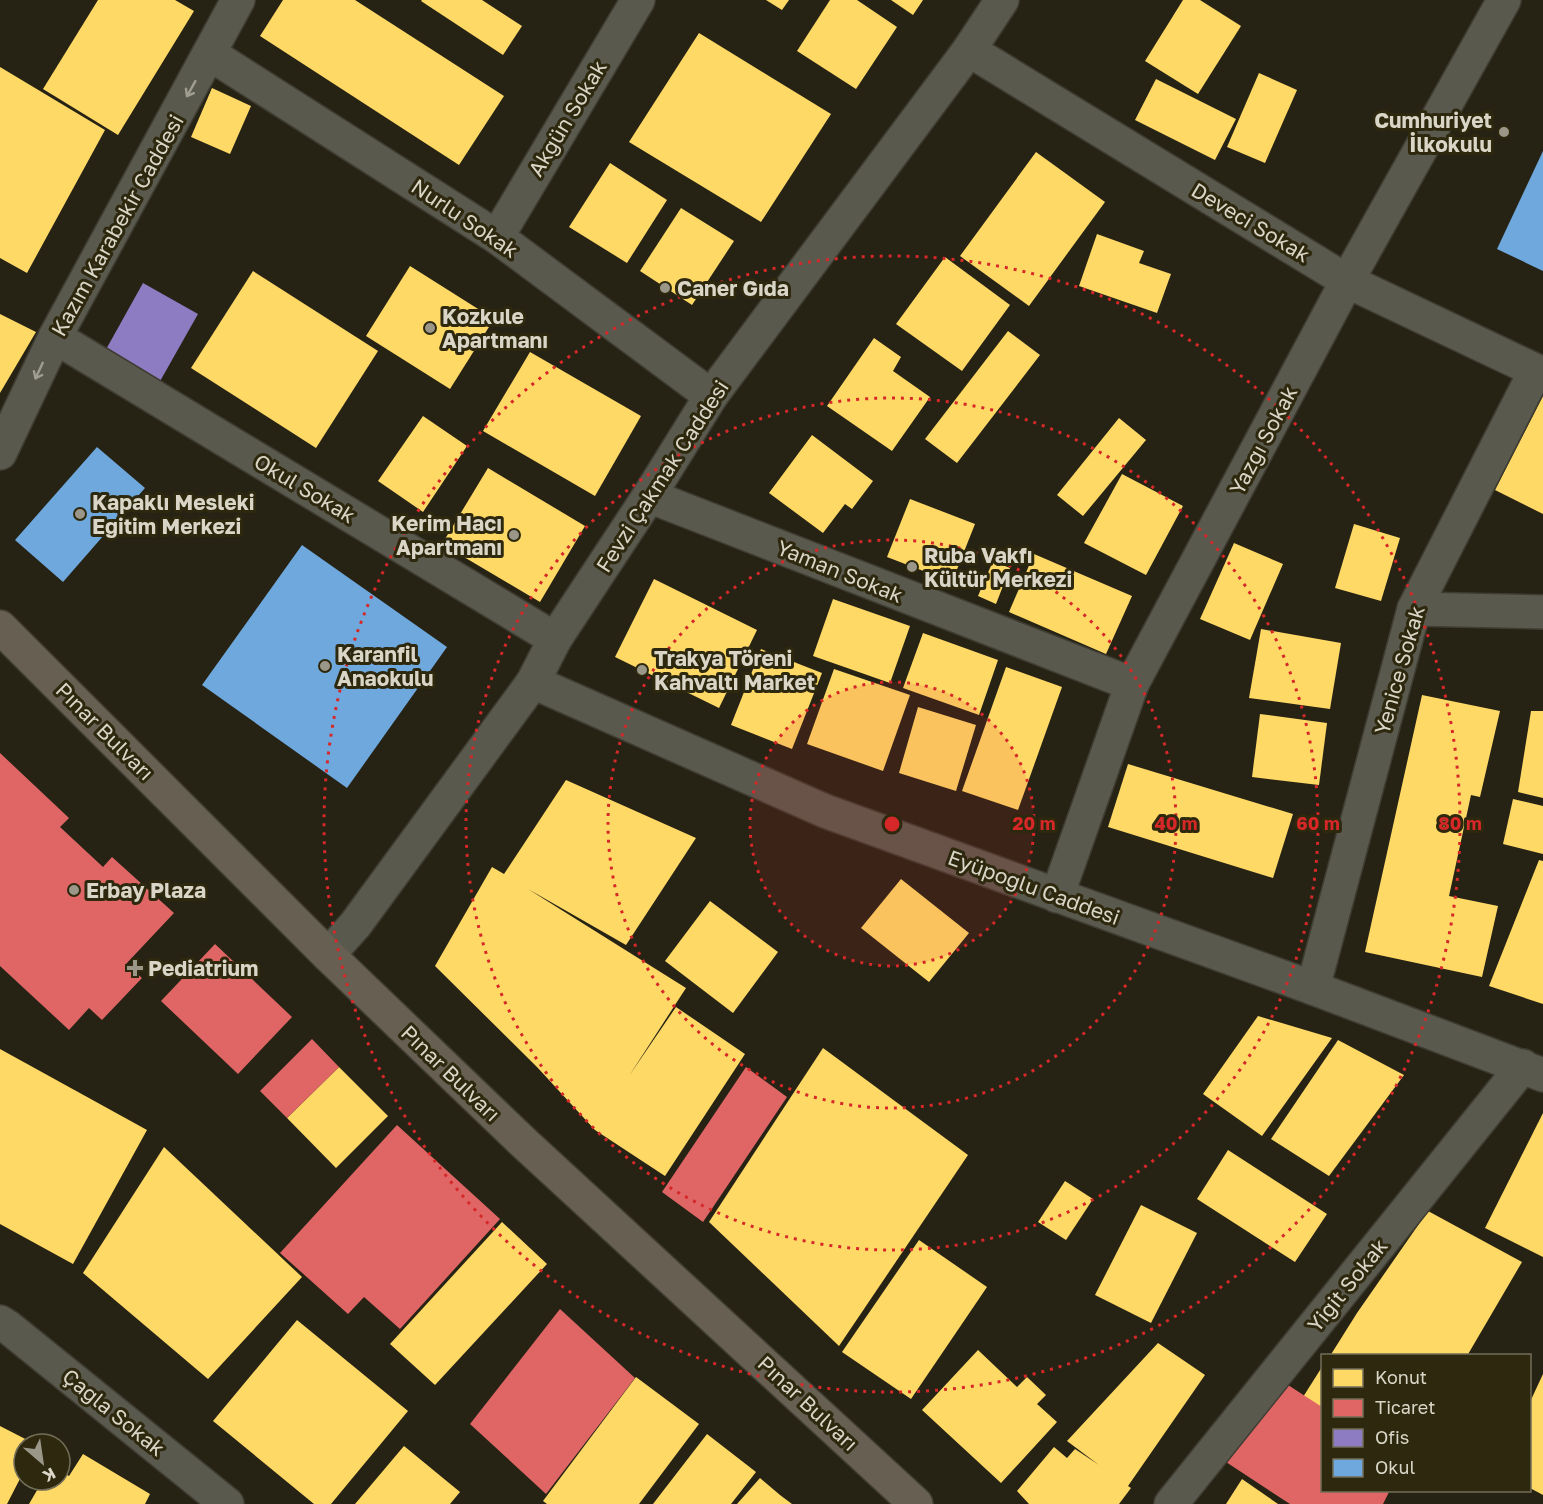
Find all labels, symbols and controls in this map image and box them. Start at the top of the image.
street label: Akgün Sokak [522,55,612,181]
one-way arrow [185,80,197,97]
place label: Cumhuriyet İlkokulu [1374,107,1492,157]
street label: Kazım Karabekir Caddesi [45,110,189,340]
marker: Cumhuriyet İlkokulu [1497,125,1511,139]
street label: Nurlu Sokak [407,173,523,263]
street label: Deveci Sokak [1187,176,1315,268]
place label: Caner Gıda [677,275,789,301]
marker: Caner Gıda [658,281,672,295]
place label: Kozkule Apartmanı [442,303,548,353]
marker: Kozkule Apartmanı [423,321,437,335]
one-way arrow [32,362,44,380]
street label: Fevzi Çakmak Caddesi [590,375,734,577]
street label: Yazgı Sokak [1223,381,1303,499]
street label: Okul Sokak [250,448,360,528]
place label: Kapaklı Mesleki Eğitim Merkezi [92,489,255,539]
marker: Kapaklı Mesleki Eğitim Merkezi [73,507,87,521]
place label: Kerim Hacı Apartmanı [391,510,502,560]
marker: Kerim Hacı Apartmanı [507,528,521,542]
street label: Yaman Sokak [773,534,907,608]
place label: Ruba Vakfı Kültür Merkezi [924,542,1072,592]
marker: Ruba Vakfı Kültür Merkezi [905,560,919,574]
street label: Yenice Sokak [1368,602,1430,737]
place label: Karanfil Anaokulu [337,641,434,691]
place label: Trakya Töreni Kahvaltı Market [654,645,815,695]
marker: Karanfil Anaokulu [318,659,332,673]
marker: Trakya Töreni Kahvaltı Market [635,663,649,677]
street label: Pınar Bulvarı [51,677,159,785]
text: 20 m [1013,812,1055,834]
text: 40 m [1154,812,1198,834]
text: 60 m [1296,812,1340,834]
text: 80 m [1438,812,1482,834]
centre of rings [882,814,902,834]
street label: Eyüpoğlu Caddesi [944,844,1124,930]
place label: Erbay Plaza [86,877,206,903]
marker: Erbay Plaza [67,883,81,897]
place label: Pediatrium [148,955,258,981]
marker: Pediatrium [126,959,144,977]
street label: Pınar Bulvarı [396,1019,506,1127]
street label: Yiğit Sokak [1301,1233,1393,1337]
street label: Pınar Bulvarı [753,1350,863,1456]
legend [1321,1354,1531,1492]
street label: Çağla Sokak [58,1363,171,1461]
text: Konut [1375,1366,1427,1388]
text: Ticaret [1375,1396,1435,1418]
text: Ofis [1375,1426,1409,1448]
north arrow [12,1432,72,1492]
text: Okul [1375,1456,1415,1478]
text: K [39,1464,59,1487]

